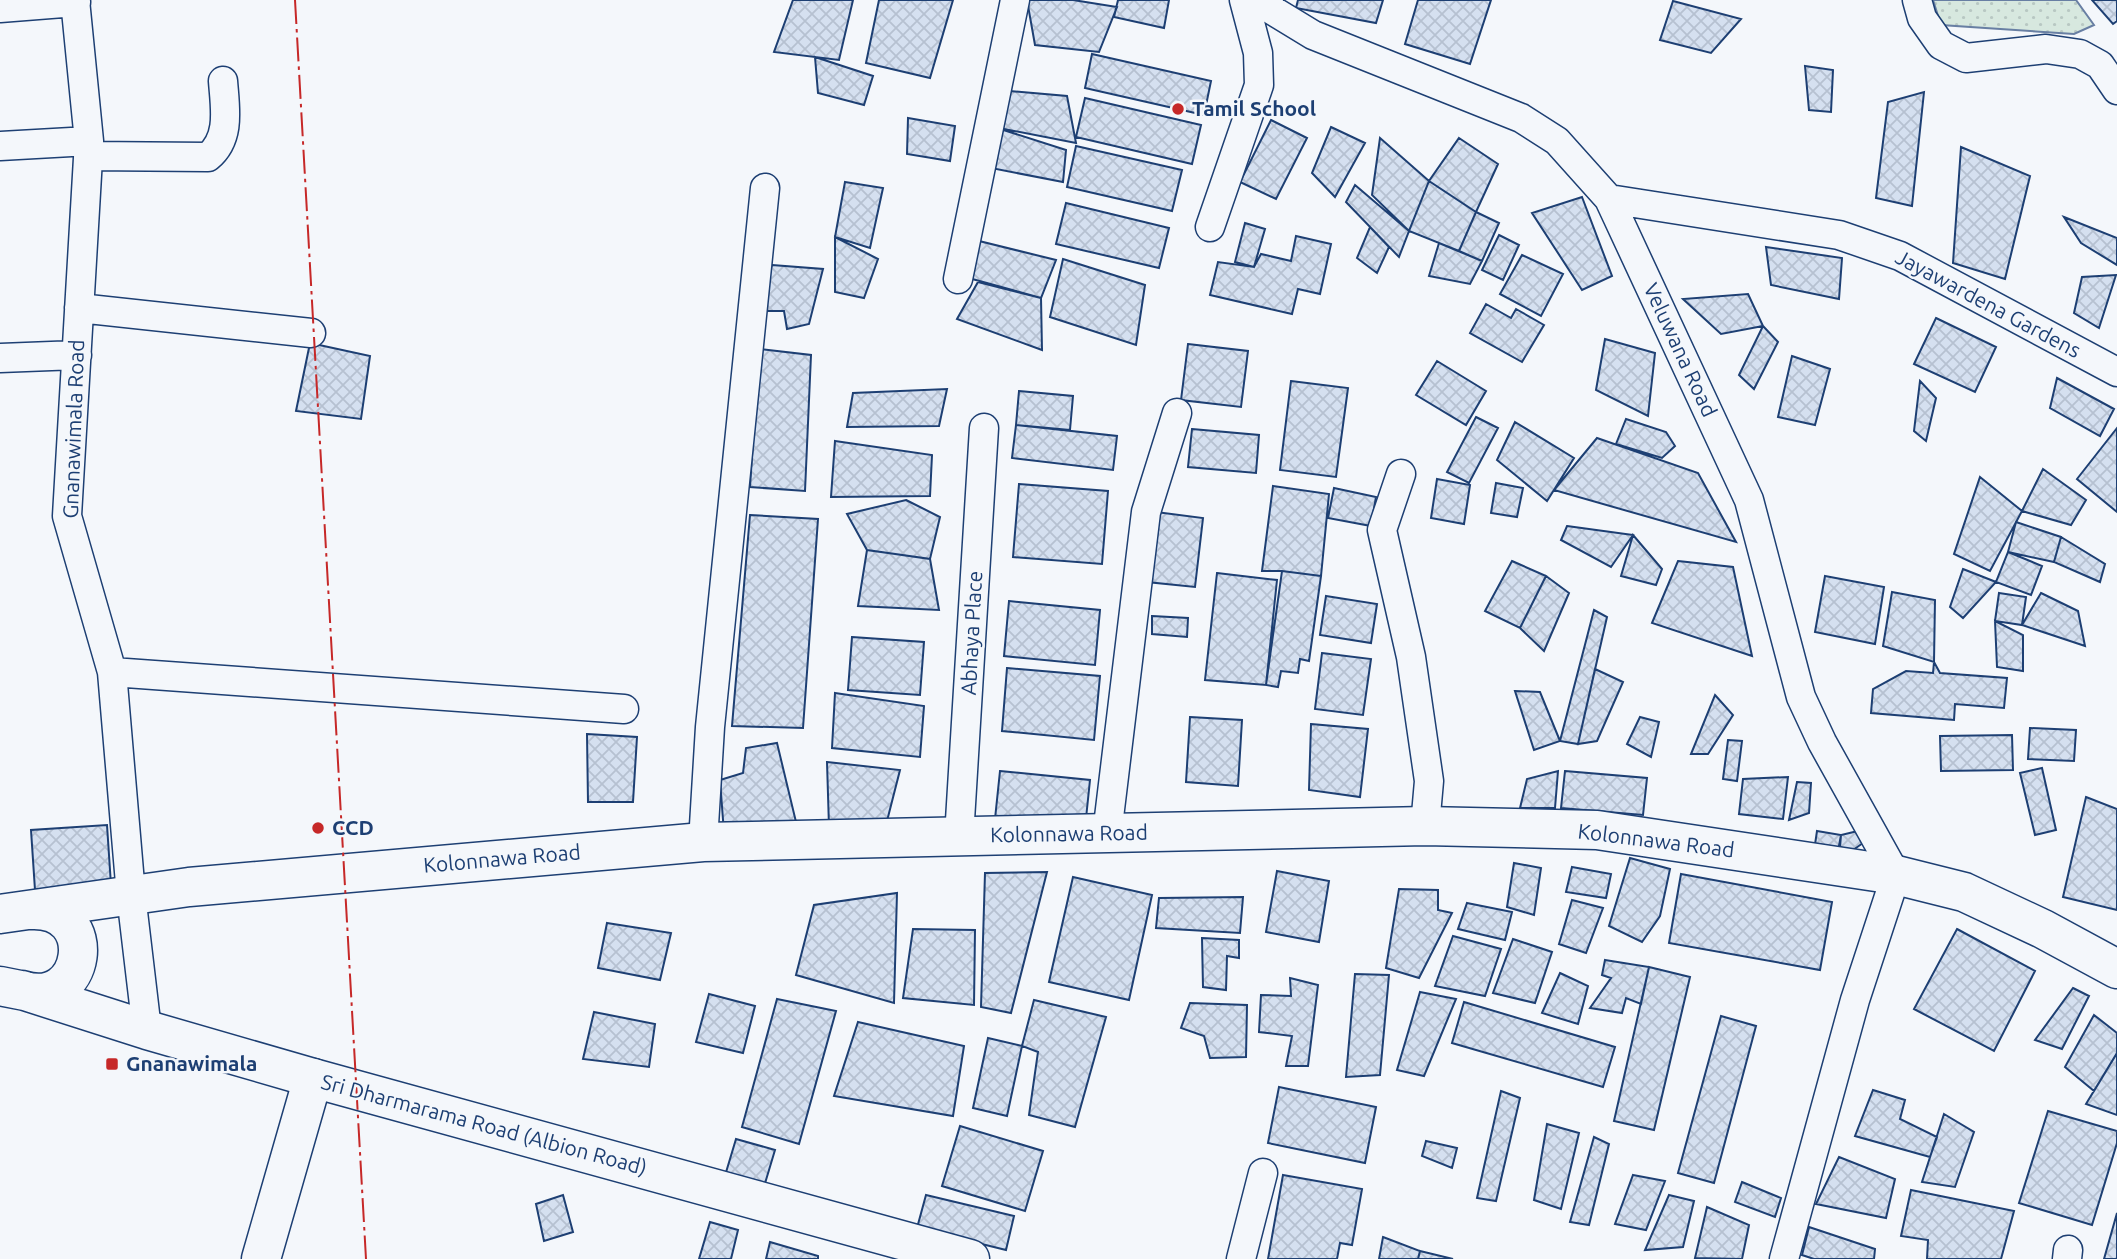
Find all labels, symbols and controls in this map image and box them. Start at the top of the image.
place label: Tamil School [1192,96,1316,120]
marker: Tamil School [1170,101,1186,117]
street label: Jayawardena Gardens [1892,244,2085,362]
street label: Veluwana Road [1639,279,1722,420]
street label: Gnanawimala Road [58,339,88,519]
street label: Abhaya Place [956,570,986,696]
place label: CCD [332,815,374,839]
street label: Kolonnawa Road [1576,818,1736,862]
marker: CCD [310,820,326,836]
street label: Kolonnawa Road [990,820,1148,846]
street label: Kolonnawa Road [422,839,581,877]
place label: Gnanawimala [126,1051,258,1075]
marker: Gnanawimala [104,1056,120,1072]
street label: Sri Dharmarama Road (Albion Road) [319,1069,650,1179]

